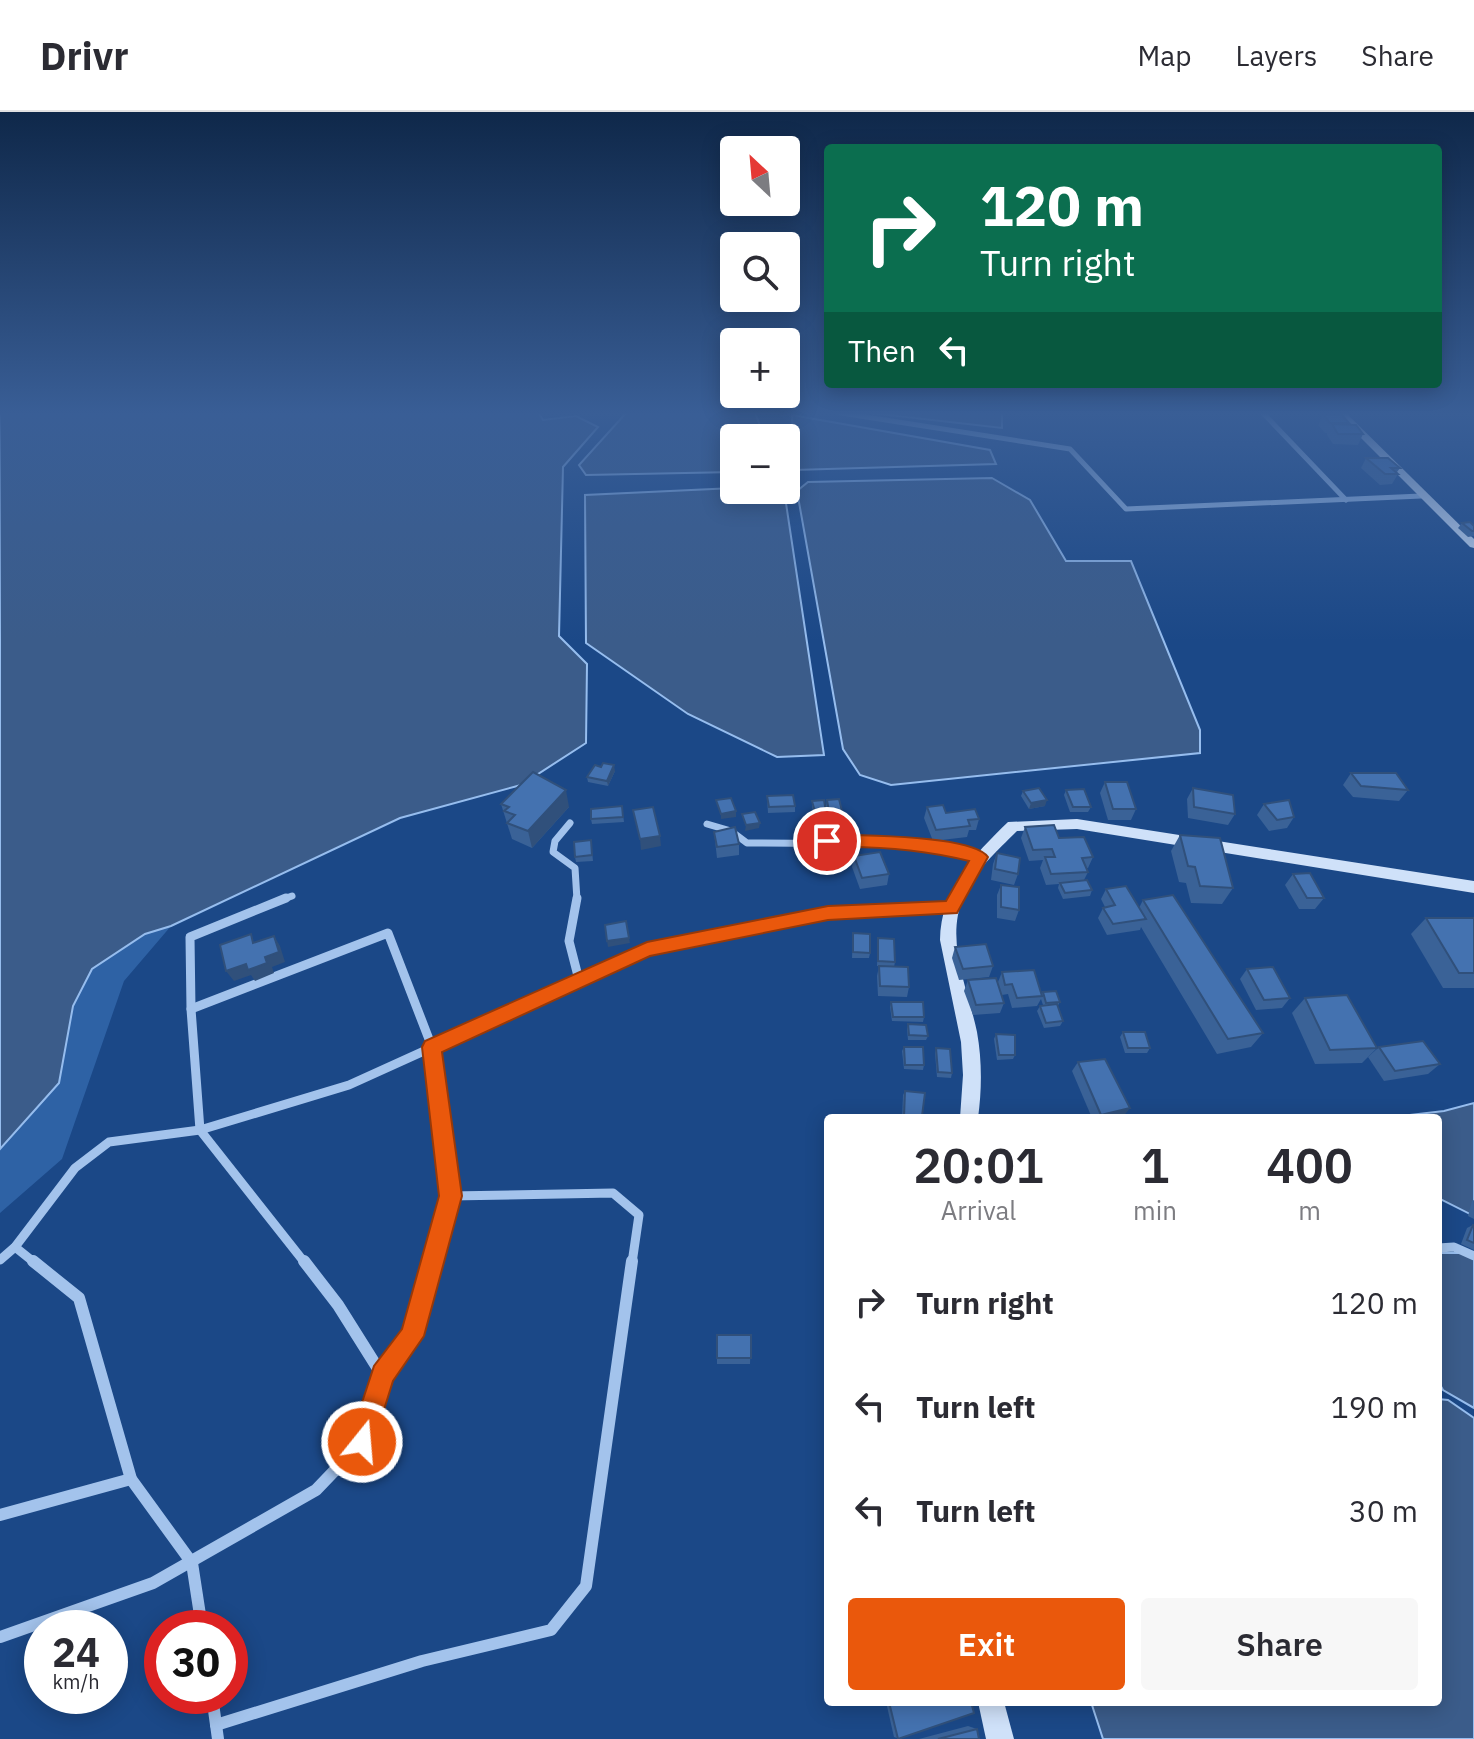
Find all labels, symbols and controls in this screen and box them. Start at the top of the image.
text: Drivr [40,31,129,80]
text: Map [1137,37,1191,74]
text: Layers [1235,37,1317,74]
text: Share [1361,37,1434,74]
north arrow [720,136,800,216]
map controls [720,136,800,504]
text: 120 m [980,169,1144,241]
icon: right [848,176,952,280]
button: search [720,232,800,312]
text: Turn right [980,239,1136,286]
button: + [720,328,800,408]
icon: left [932,328,976,372]
text: Then [848,331,916,370]
button: − [720,424,800,504]
pin [793,807,861,875]
icon: arrive [805,819,849,863]
text: 20:01 [913,1134,1044,1196]
text: 1 [1141,1134,1169,1196]
text: 400 [1266,1134,1353,1196]
text: Arrival [941,1193,1016,1227]
text: min [1133,1193,1177,1227]
text: m [1298,1193,1321,1227]
icon: right [848,1280,892,1324]
text: Turn right [916,1283,1054,1322]
text: 120 m [1331,1283,1418,1322]
icon: left [848,1384,892,1428]
text: Turn left [916,1387,1035,1426]
text: 190 m [1331,1387,1418,1426]
position arrow [320,1400,404,1484]
icon: left [848,1488,892,1532]
text: Turn left [916,1491,1035,1530]
text: 30 m [1349,1491,1418,1530]
button: Exit [848,1598,1125,1690]
button: Share [1141,1598,1418,1690]
speed limit sign: 30 [144,1610,248,1714]
text: 24 [52,1626,100,1678]
text: km/h [52,1668,100,1695]

